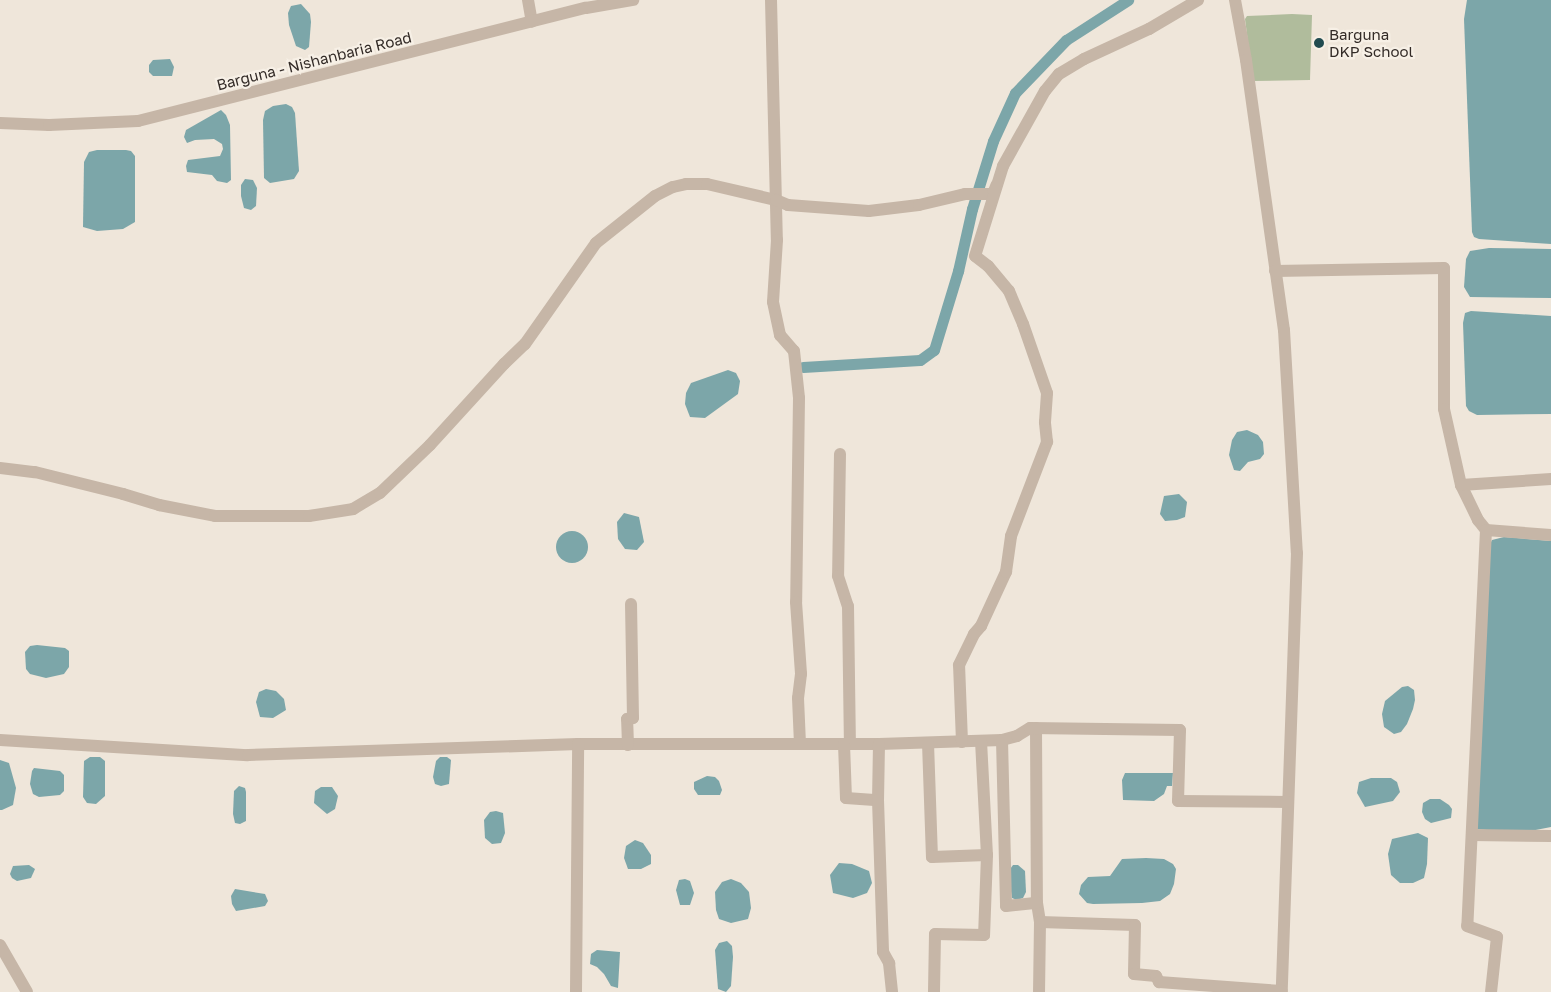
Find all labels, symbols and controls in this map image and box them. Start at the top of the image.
place label: Barguna DKP School [1329,25,1413,60]
street label: Barguna - Nishanbaria Road [215,28,413,94]
marker: Barguna DKP School [1313,37,1325,49]

